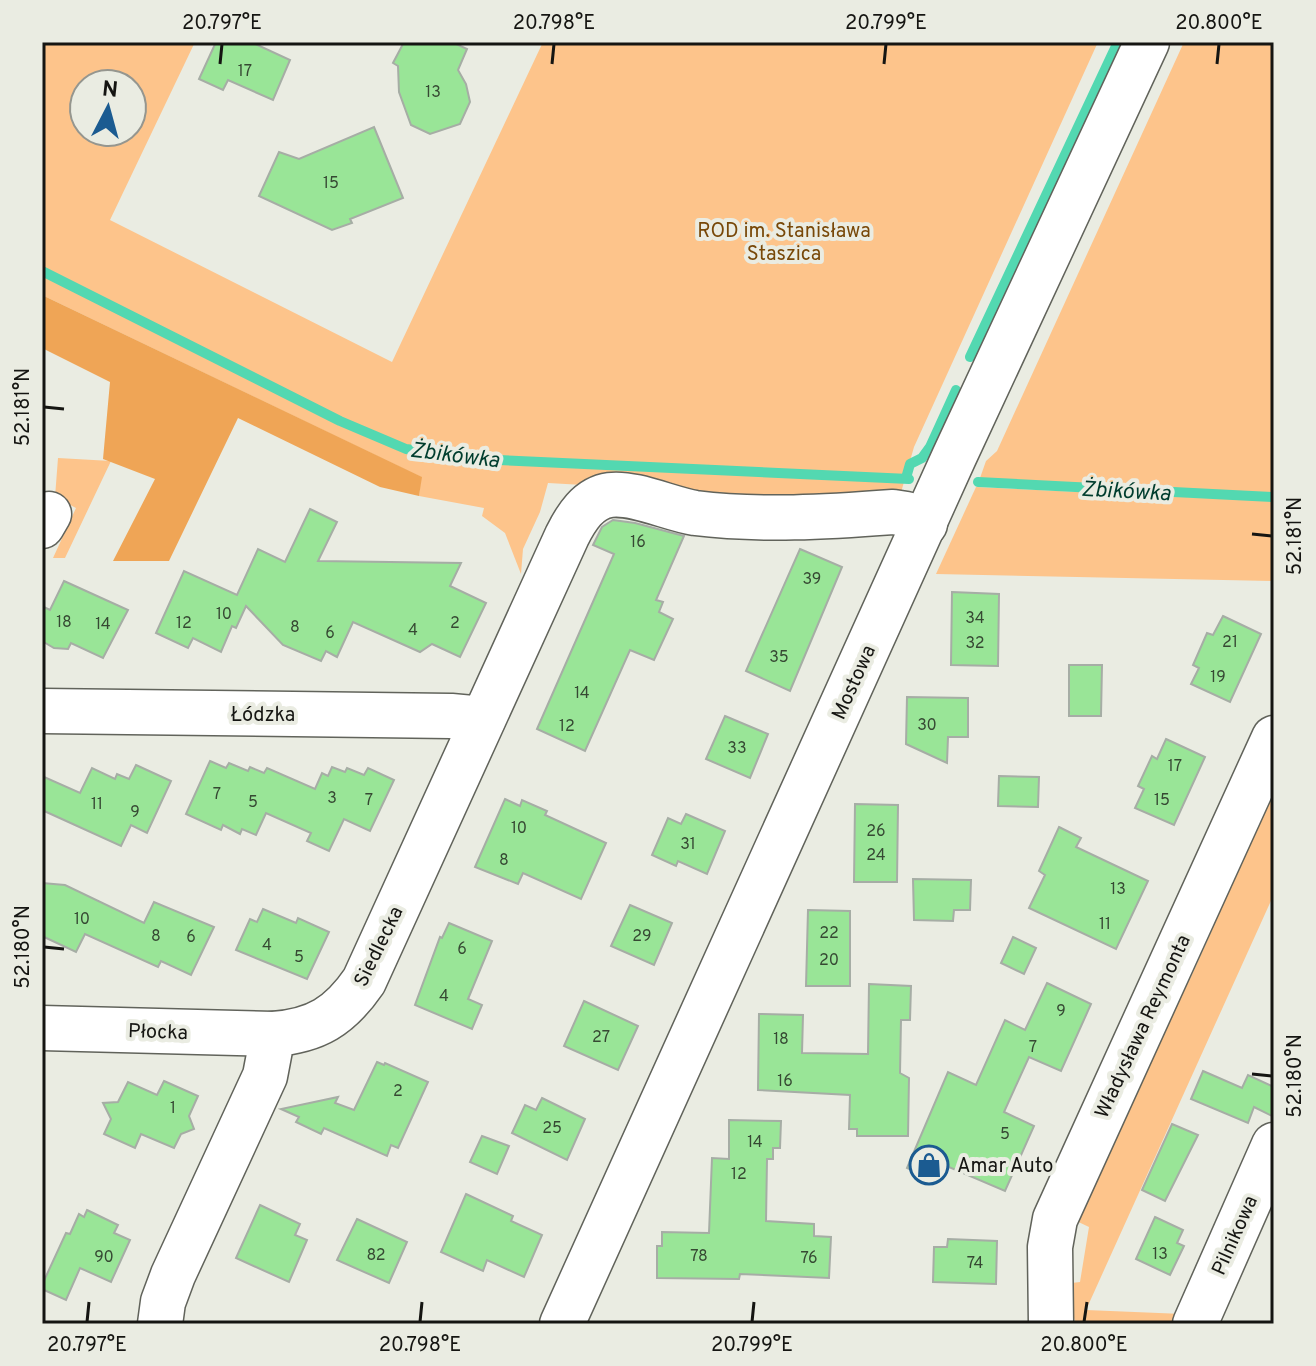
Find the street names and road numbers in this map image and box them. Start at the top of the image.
street label: Mostowa [827,641,883,724]
street label: Łódzka [231,703,295,729]
street label: Siedlecka [349,902,410,991]
street label: Władysława Reymonta [1090,931,1198,1123]
street label: Płocka [128,1019,188,1047]
street label: Pilnikowa [1207,1192,1265,1280]

